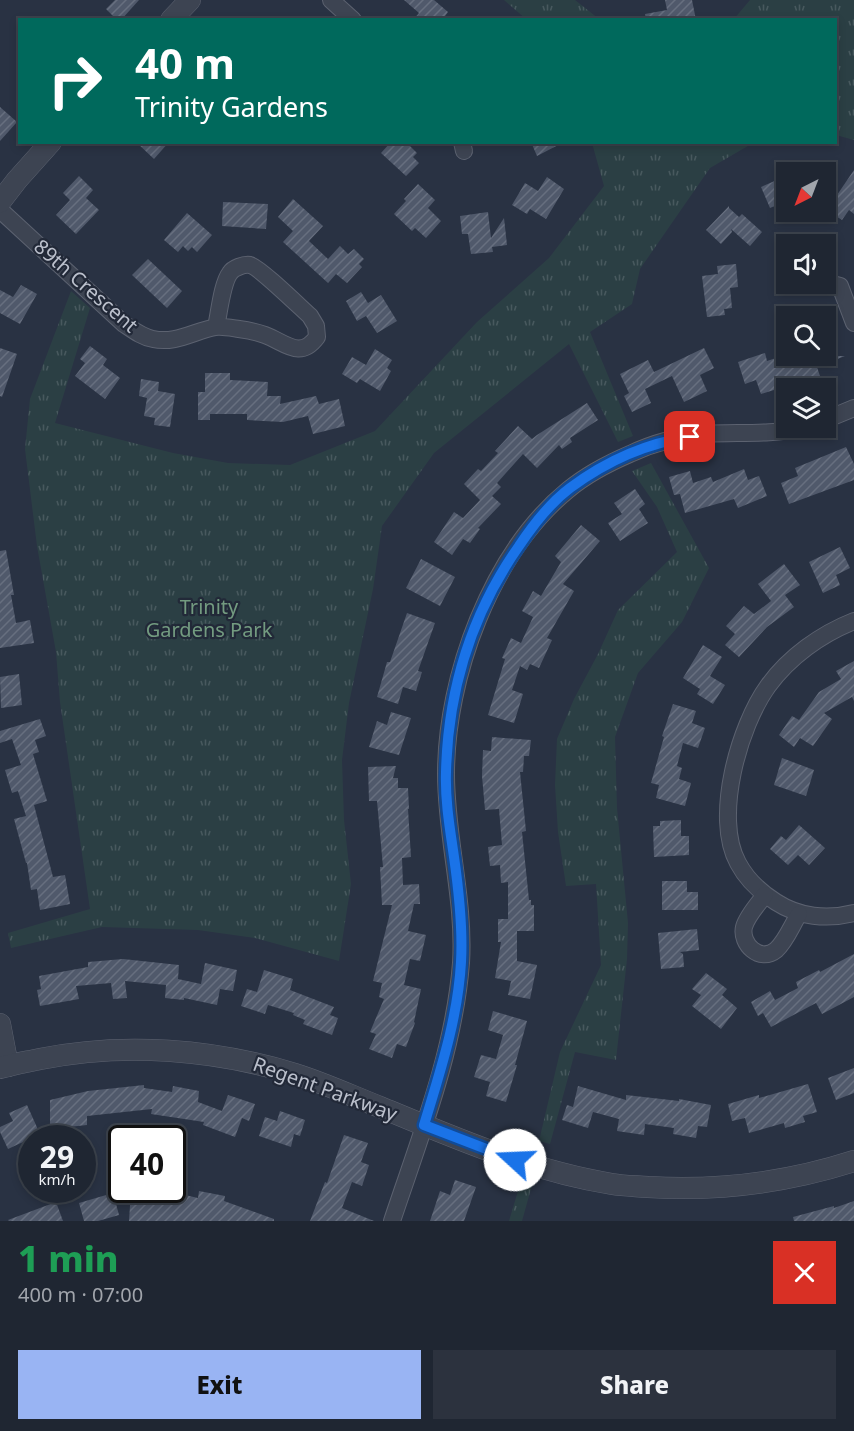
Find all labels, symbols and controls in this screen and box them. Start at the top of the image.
text: 40 m [135,34,235,91]
icon: right [36,42,114,120]
text: Trinity Gardens [135,88,328,125]
north arrow [776,162,836,222]
map controls [776,162,836,438]
street label: 89th Crescent [29,233,144,338]
button: sound [776,234,836,294]
button: search [776,306,836,366]
button: layers [776,378,836,438]
pin [664,411,715,462]
icon: arrive [673,420,706,453]
park label: Trinity Gardens Park [146,593,273,643]
street label: Regent Parkway [249,1050,402,1127]
speed limit sign: 40 [108,1125,186,1203]
position arrow [483,1128,547,1192]
text: 29 [40,1136,74,1177]
text: km/h [39,1169,75,1189]
text: 1 min [18,1234,119,1283]
button: close [773,1241,836,1304]
text: 400 m · 07:00 [18,1281,143,1308]
button: Exit [18,1350,421,1419]
button: Share [433,1350,836,1419]

